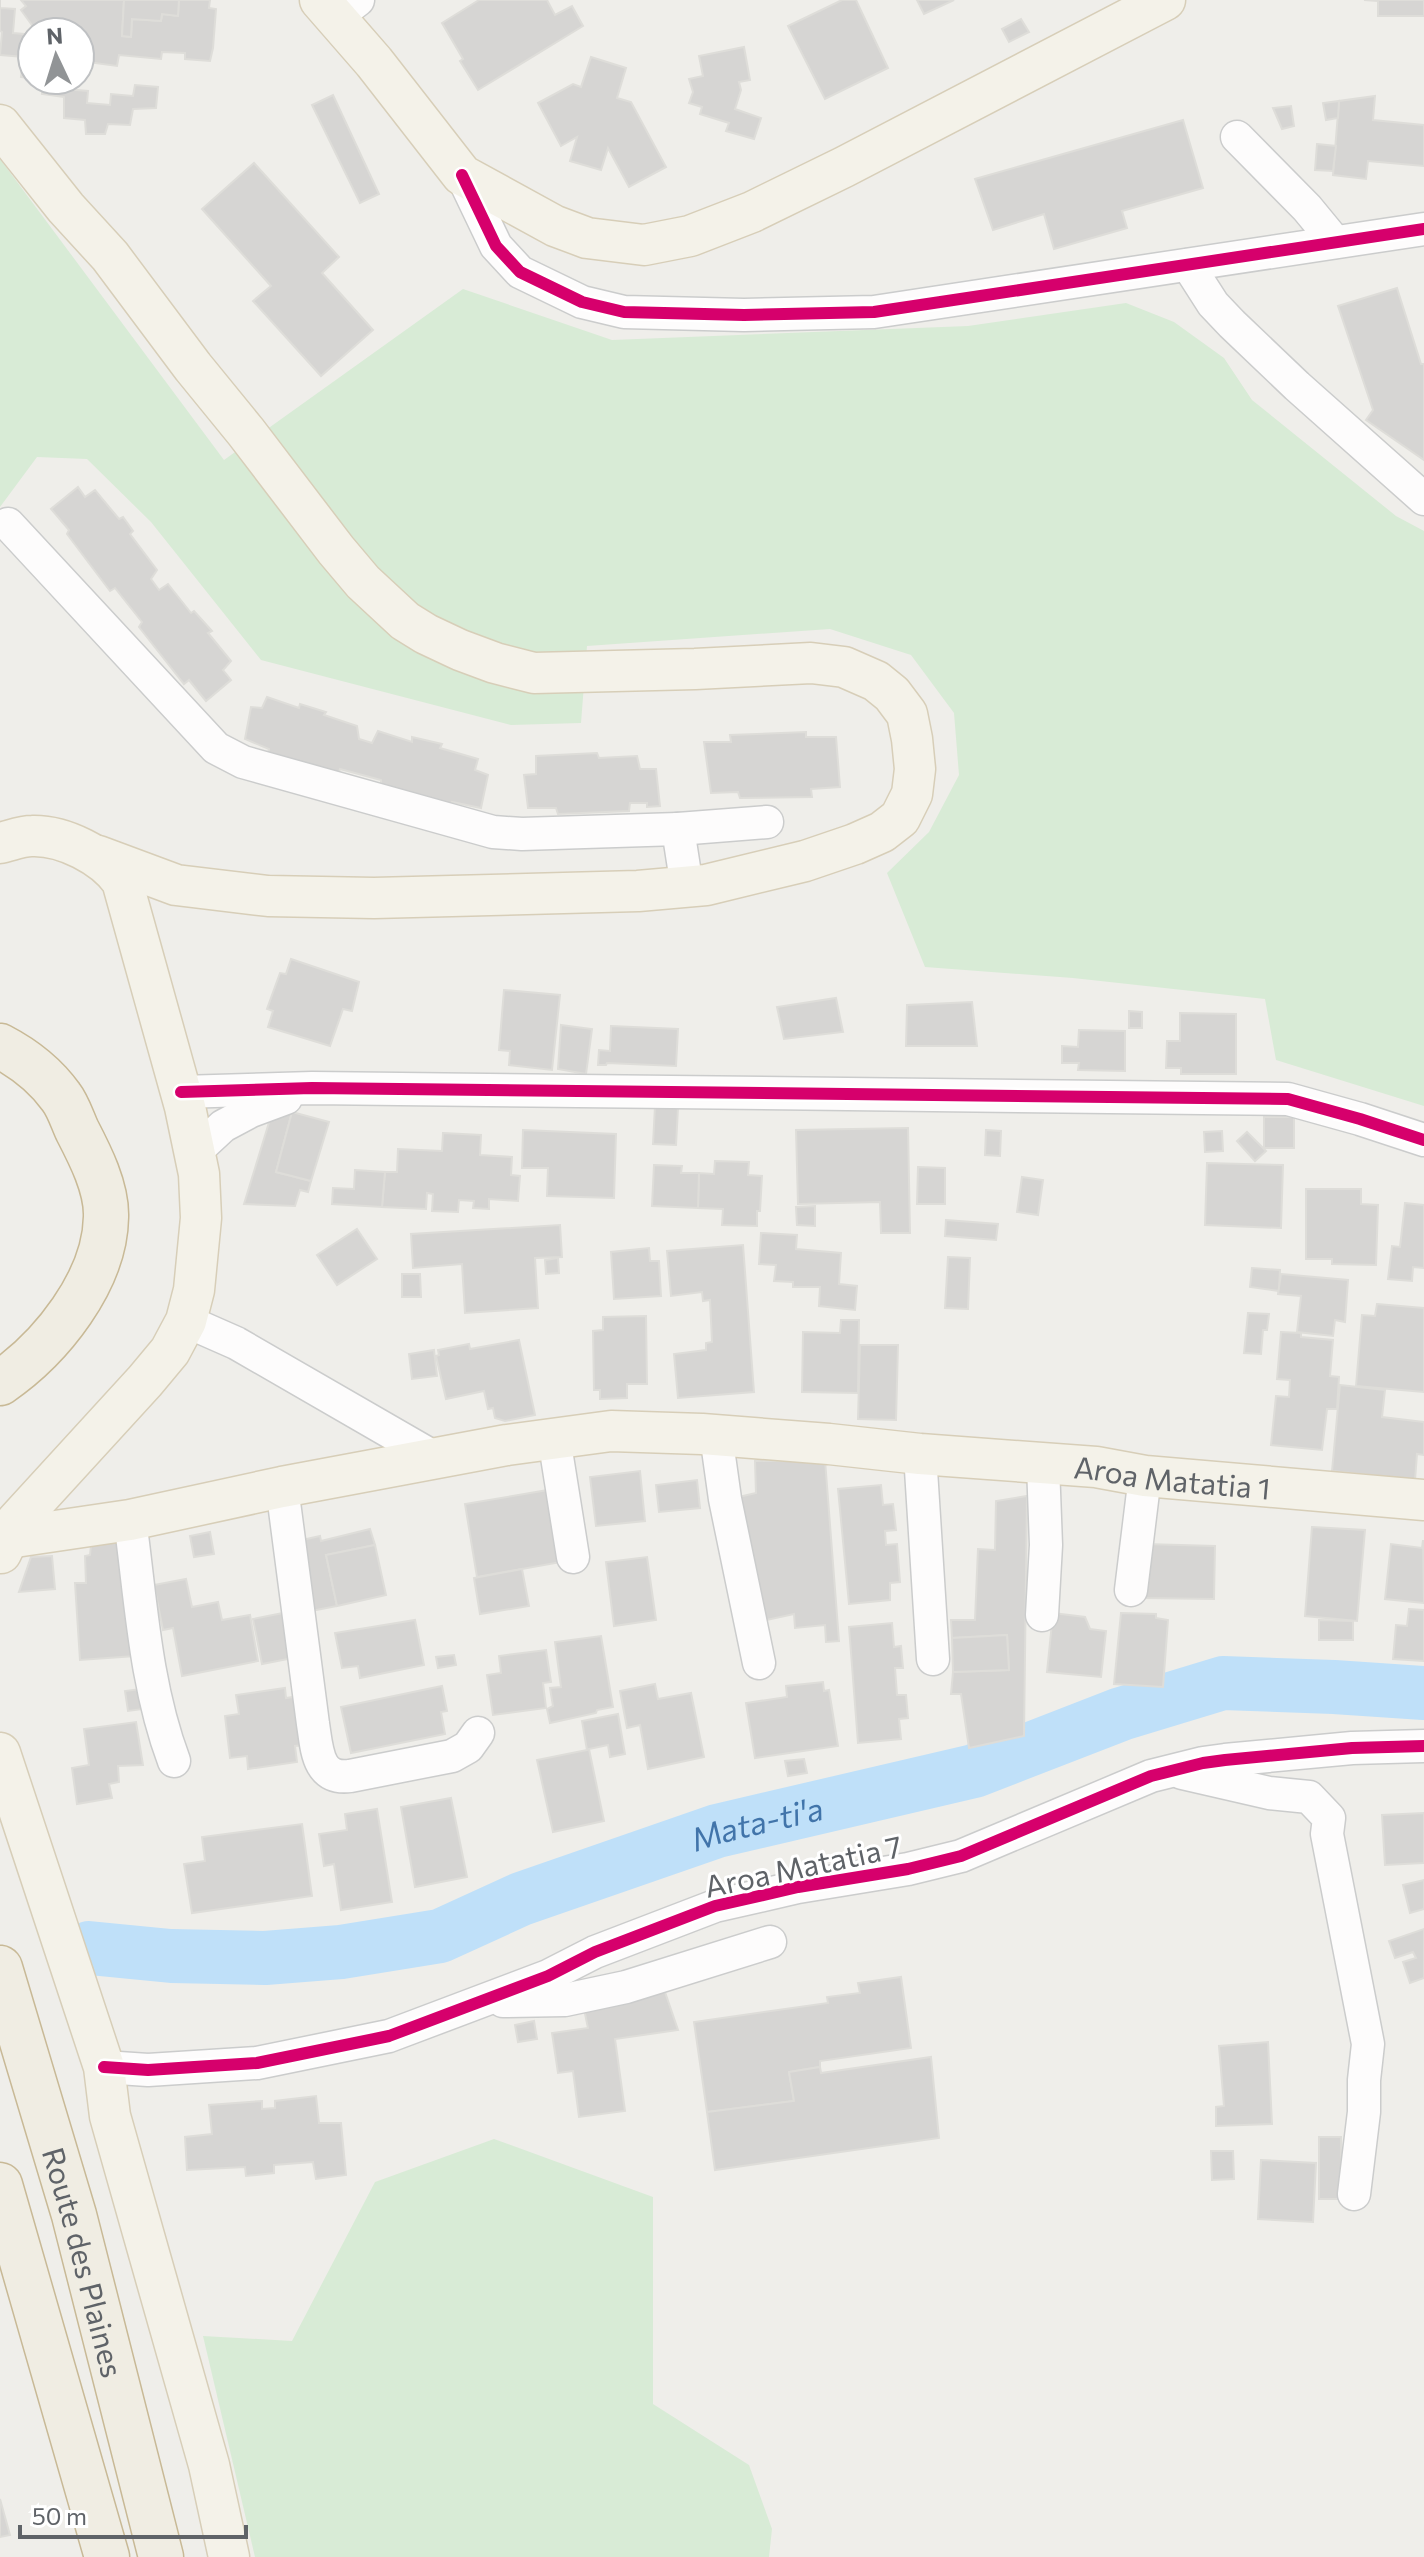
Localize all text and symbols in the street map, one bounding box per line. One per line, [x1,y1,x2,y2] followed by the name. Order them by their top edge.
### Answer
[16,16,96,96] north arrow
[45,22,64,50] text: N
[1073,1447,1272,1505] street label: Aroa Matatia 1
[685,1787,827,1859] water label: Mata-ti'a
[701,1826,905,1904] street label: Aroa Matatia 7
[36,2142,133,2381] street label: Route des Plaines
[20,2489,246,2539] scale bar
[32,2501,87,2530] text: 50 m

